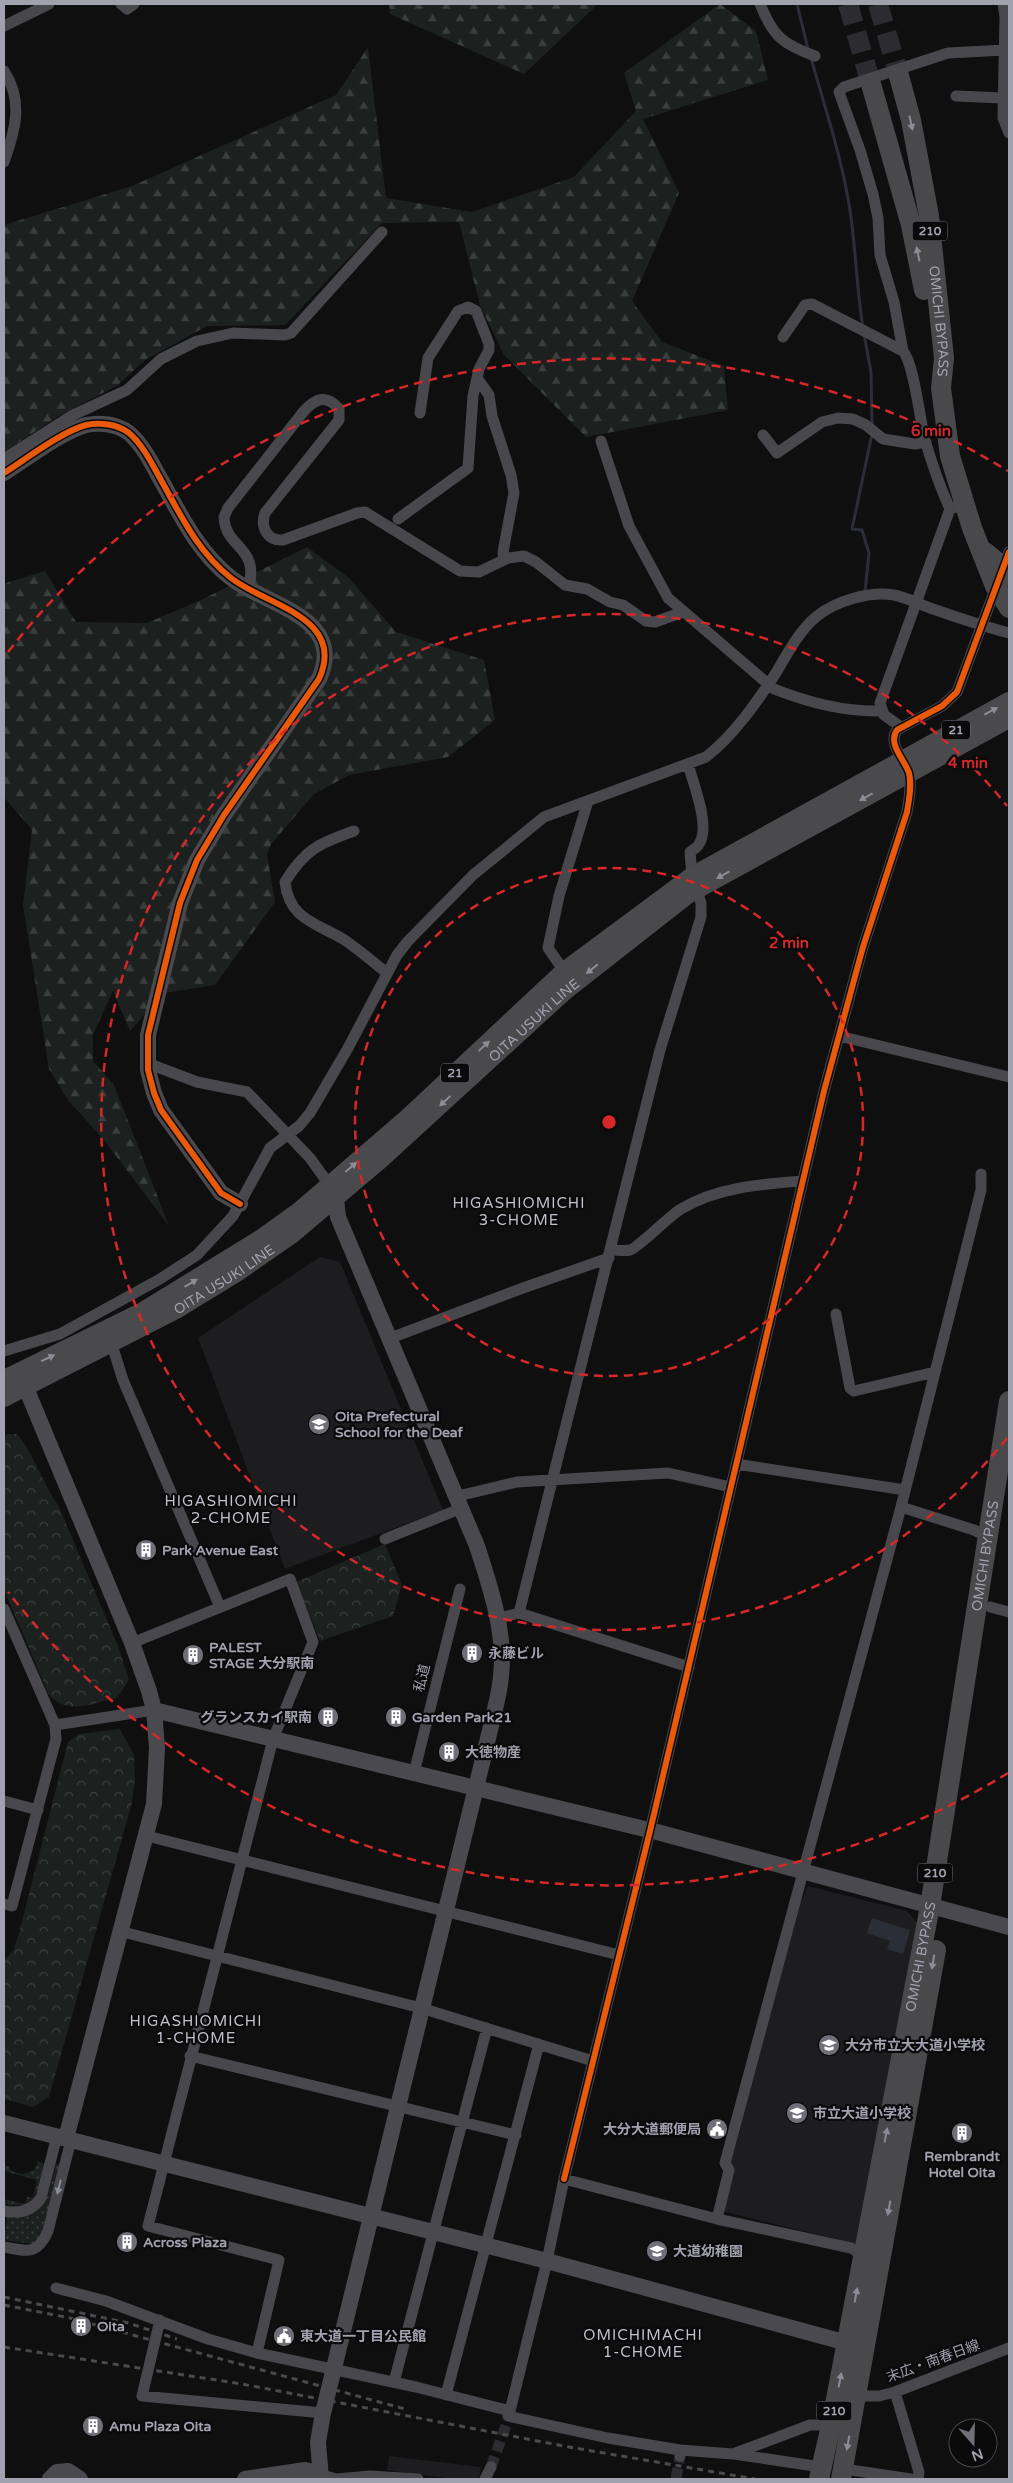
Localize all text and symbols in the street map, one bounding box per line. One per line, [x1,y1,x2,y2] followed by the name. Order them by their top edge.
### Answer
[908,116,916,132] one-way arrow
[912,222,948,240] road number: 210
[914,247,922,262] one-way arrow
[926,265,953,378] street label: OMICHI BYPASS
[911,422,951,440] text: 6 min
[984,706,997,715] one-way arrow
[942,720,970,740] road number: 21
[948,754,988,772] text: 4 min
[859,793,873,801] one-way arrow
[716,871,731,879] one-way arrow
[769,934,809,952] text: 2 min
[585,964,598,975] one-way arrow
[485,975,583,1065] street label: OITA USUKI LINE
[478,1040,490,1052] one-way arrow
[441,1064,469,1082] road number: 21
[439,1095,451,1107] one-way arrow
[600,1113,618,1131] centre of rings
[344,1161,357,1172] one-way arrow
[453,1194,585,1229] district label: HIGASHIOMICHI 3-CHOME
[170,1241,278,1318] street label: OITA USUKI LINE
[185,1278,198,1287] one-way arrow
[41,1354,55,1362] one-way arrow
[335,1408,464,1441] place label: Oita Prefectural School for the Deaf
[307,1412,331,1436] school or university icon: Oita Prefectural School for the Deaf
[165,1492,297,1527] district label: HIGASHIOMICHI 2-CHOME
[968,1499,1002,1612] street label: OMICHI BYPASS
[134,1538,158,1562] building icon: Park Avenue East
[162,1542,279,1559] place label: Park Avenue East
[209,1639,314,1672] place label: PALEST STAGE 大分駅南
[460,1641,484,1665] building icon: 永藤ビル
[181,1643,205,1667] building icon: PALEST STAGE 大分駅南
[488,1645,544,1662] place label: 永藤ビル
[410,1662,434,1694] street label: 私道
[316,1705,340,1729] building icon: グランスカイ駅南
[384,1705,408,1729] building icon: Garden Park21
[200,1709,312,1726] place label: グランスカイ駅南
[412,1709,512,1726] place label: Garden Park21
[437,1740,461,1764] building icon: 大徳物産
[465,1744,521,1761] place label: 大徳物産
[918,1864,952,1882] road number: 210
[902,1900,939,2013] street label: OMICHI BYPASS
[929,1954,937,1970] one-way arrow
[130,2012,262,2047] district label: HIGASHIOMICHI 1-CHOME
[817,2033,841,2057] school or university icon: 大分市立大大道小学校
[845,2037,985,2054] place label: 大分市立大大道小学校
[785,2101,809,2125] school or university icon: 市立大道小学校
[813,2105,911,2122] place label: 市立大道小学校
[705,2117,729,2141] public building icon: 大分大道郵便局
[603,2121,701,2138] place label: 大分大道郵便局
[950,2121,974,2145] building icon: Rembrandt Hotel Oita
[883,2127,891,2143] one-way arrow
[924,2148,1000,2181] place label: Rembrandt Hotel Oita
[55,2179,63,2194] one-way arrow
[884,2200,892,2216] one-way arrow
[115,2230,139,2254] building icon: Across Plaza
[143,2234,227,2251] place label: Across Plaza
[645,2239,669,2263] school or university icon: 大道幼稚園
[673,2243,743,2260] place label: 大道幼稚園
[852,2287,860,2302] one-way arrow
[69,2314,93,2338] building icon: Oita
[97,2318,125,2335] place label: Oita
[272,2324,296,2348] public building icon: 東大道一丁目公民館
[583,2326,703,2361] district label: OMICHIMACHI 1-CHOME
[300,2328,426,2345] place label: 東大道一丁目公民館
[884,2336,982,2386] street label: 末広・南春日線
[836,2372,844,2388] one-way arrow
[816,2402,852,2420] road number: 210
[81,2414,105,2438] building icon: Amu Plaza Oita
[109,2418,212,2435] place label: Amu Plaza Oita
[948,2418,998,2468] north arrow
[844,2435,852,2451] one-way arrow
[969,2445,985,2465] text: N

